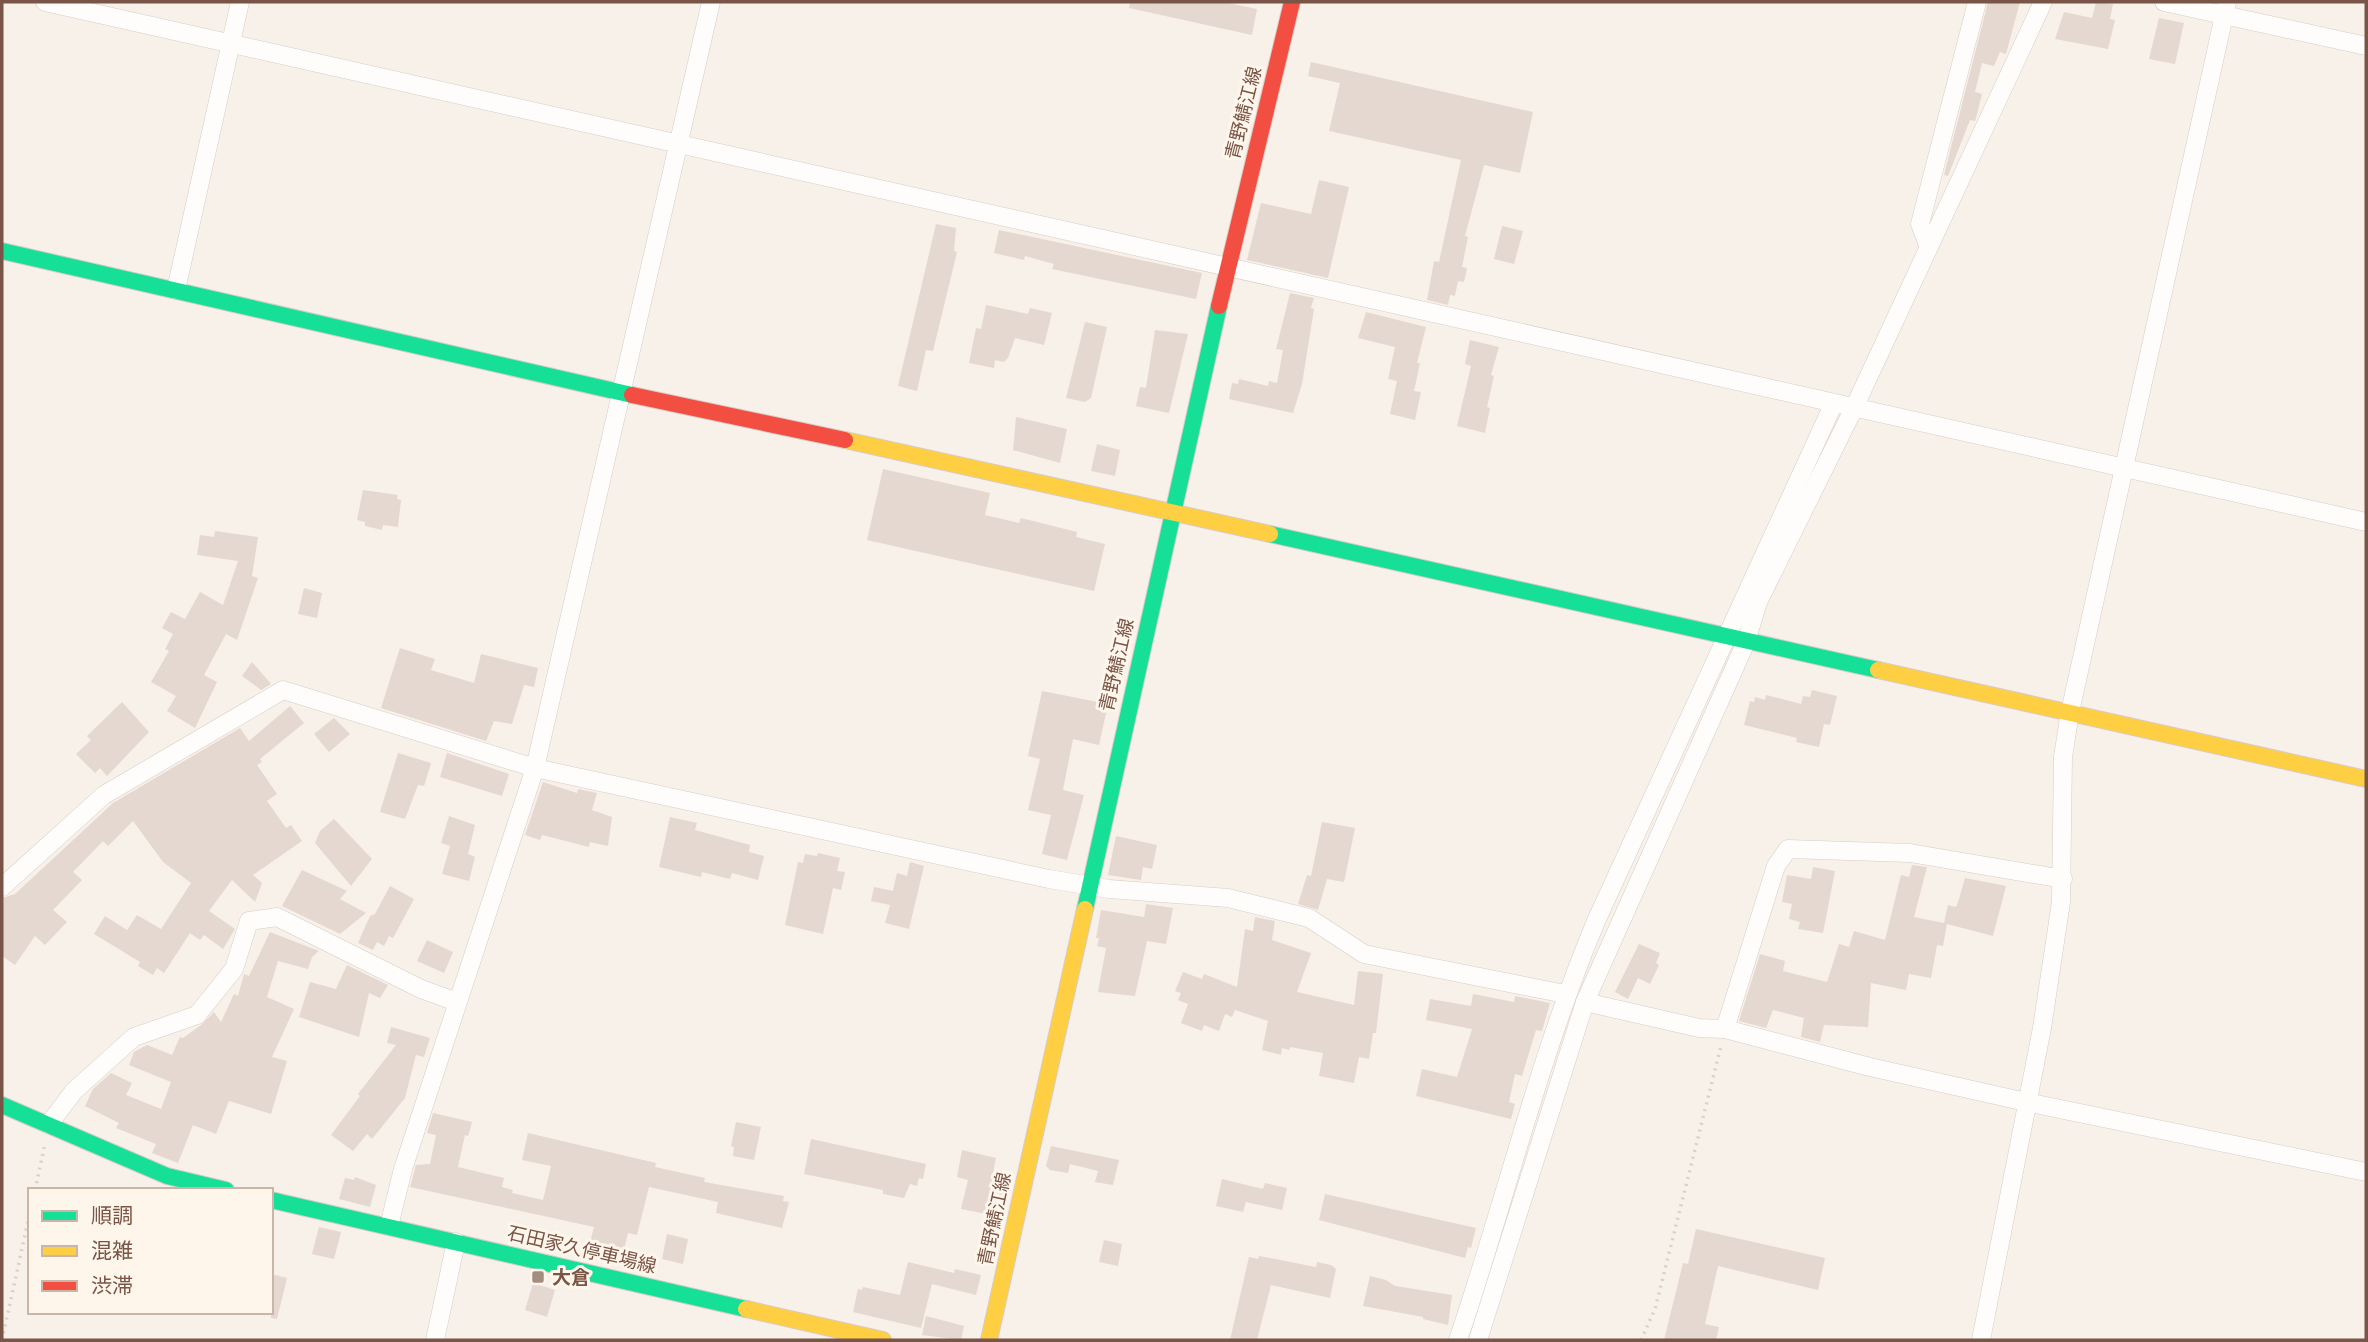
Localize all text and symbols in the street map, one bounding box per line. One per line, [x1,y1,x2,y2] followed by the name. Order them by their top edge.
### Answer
[1219,64,1267,162] street label: 青野鯖江線
[1093,616,1139,714] street label: 青野鯖江線
[971,1170,1017,1268] street label: 青野鯖江線
[28,1188,273,1314] legend
[91,1201,133,1229] text: 順調
[505,1219,659,1279] street label: 石田家久停車場線
[91,1236,133,1264] text: 混雑
[552,1264,590,1290] place label: 大倉
[530,1269,546,1285] marker: 大倉
[91,1271,133,1299] text: 渋滞

